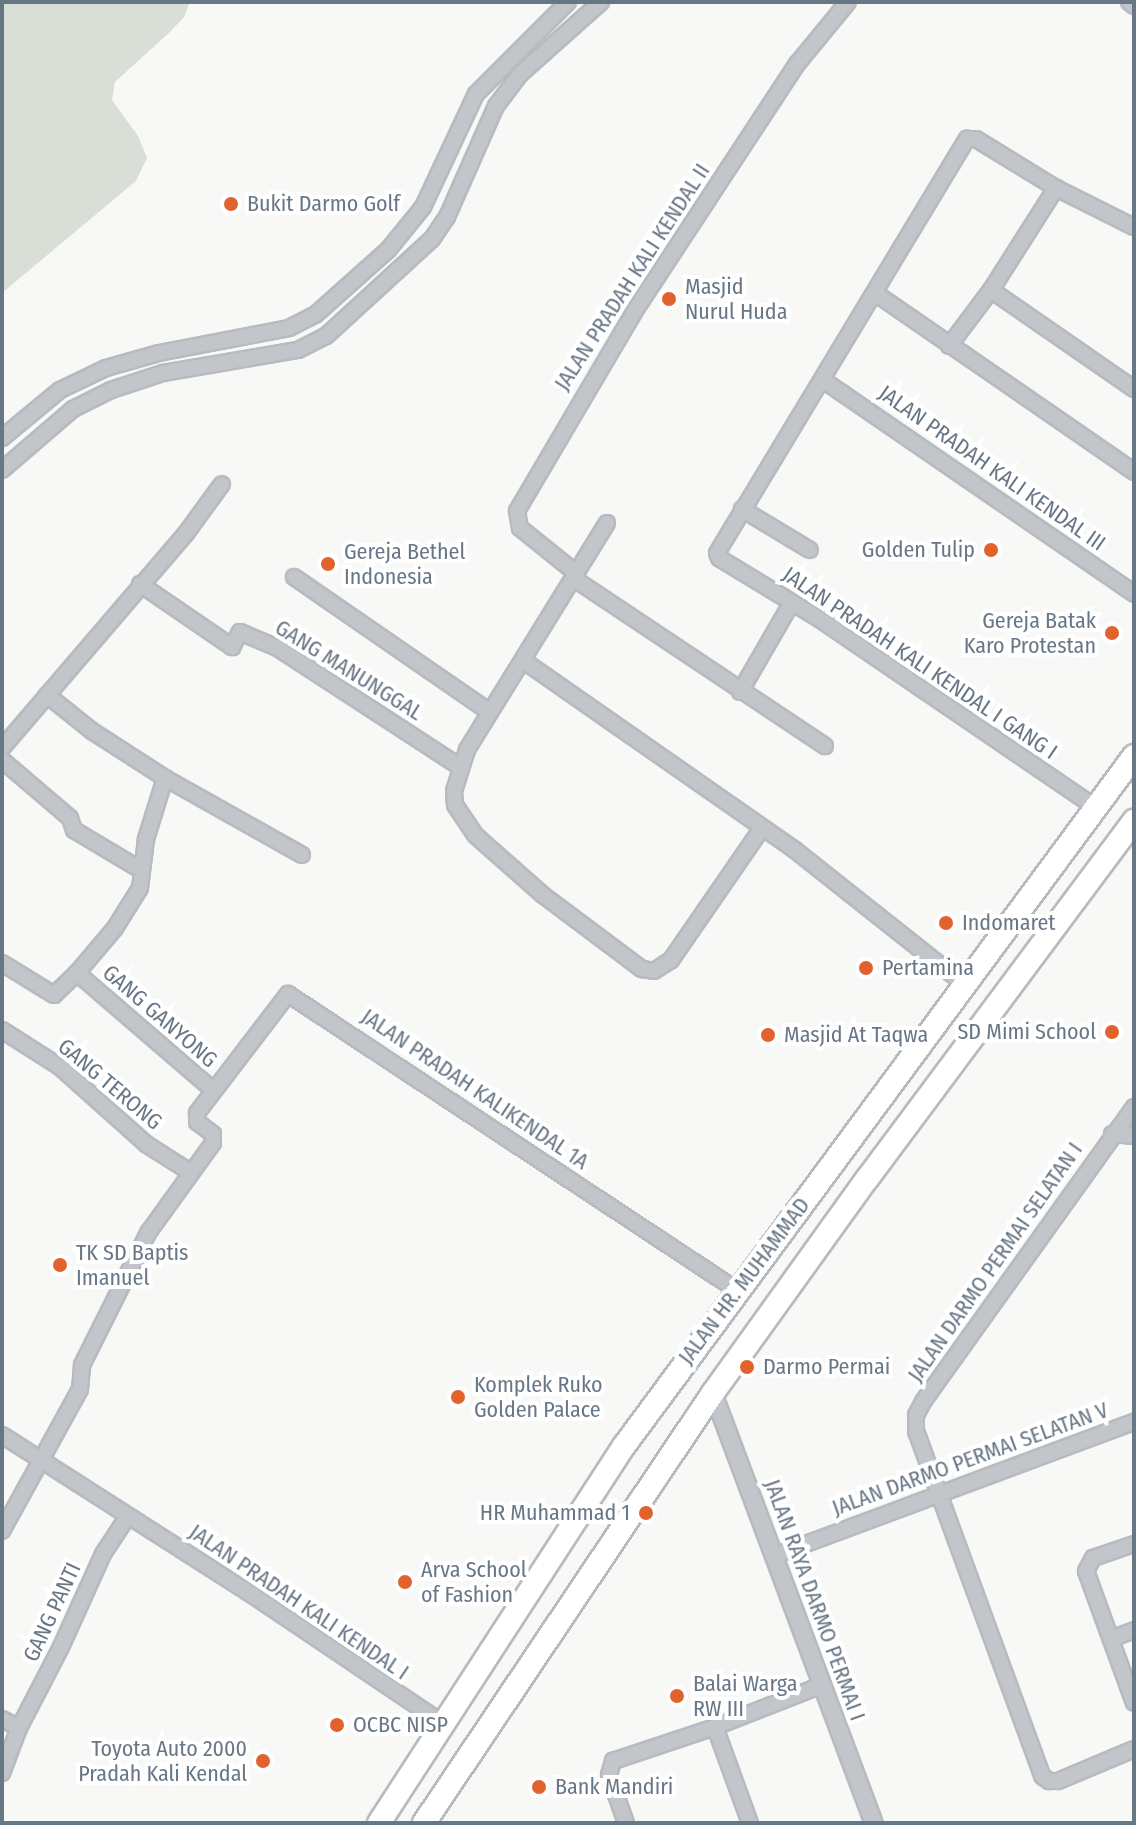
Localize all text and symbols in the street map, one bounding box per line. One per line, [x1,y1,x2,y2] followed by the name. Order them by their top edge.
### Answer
[549,159,715,395] street label: JALAN PRADAH KALI KENDAL II
[247,191,400,217] place label: Bukit Darmo Golf
[222,195,240,213] marker: Bukit Darmo Golf
[685,273,787,324] place label: Masjid Nurul Huda
[660,290,678,308] marker: Masjid Nurul Huda
[874,380,1110,556] street label: JALAN PRADAH KALI KENDAL III
[862,537,975,563] place label: Golden Tulip
[344,538,465,590] place label: Gereja Bethel Indonesia
[982,541,1000,559] marker: Golden Tulip
[319,555,337,573] marker: Gereja Bethel Indonesia
[778,561,1062,765] street label: JALAN PRADAH KALI KENDAL I GANG I
[964,607,1096,658] place label: Gereja Batak Karo Protestan
[270,614,428,726] street label: GANG MANUNGGAL
[1103,624,1121,642] marker: Gereja Batak Karo Protestan
[962,910,1056,936] place label: Indomaret
[937,914,955,932] marker: Indomaret
[882,955,974,981] place label: Pertamina
[97,959,223,1073] street label: GANG GANYONG
[857,959,875,977] marker: Pertamina
[356,1003,594,1175] street label: JALAN PRADAH KALIKENDAL 1A
[957,1019,1096,1045] place label: SD Mimi School
[784,1022,928,1048] place label: Masjid At Taqwa
[1103,1023,1121,1041] marker: SD Mimi School
[759,1026,777,1044] marker: Masjid At Taqwa
[53,1033,167,1135] street label: GANG TERONG
[902,1137,1088,1387] street label: JALAN DARMO PERMAI SELATAN I
[673,1193,815,1369] street label: JALAN HR. MUHAMMAD
[76,1239,189,1290] place label: TK SD Baptis Imanuel
[51,1256,69,1274] marker: TK SD Baptis Imanuel
[763,1354,890,1380] place label: Darmo Permai
[738,1358,756,1376] marker: Darmo Permai
[474,1371,603,1422] place label: Komplek Ruko Golden Palace
[449,1388,467,1406] marker: Komplek Ruko Golden Palace
[828,1397,1112,1521] street label: JALAN DARMO PERMAI SELATAN V
[759,1476,871,1724] street label: JALAN RAYA DARMO PERMAI I
[480,1500,630,1526] place label: HR Muhammad 1
[637,1504,655,1522] marker: HR Muhammad 1
[184,1519,414,1685] street label: JALAN PRADAH KALI KENDAL I
[421,1556,527,1608] place label: Arva School of Fashion
[18,1558,86,1666] street label: GANG PANTI
[396,1573,414,1591] marker: Arva School of Fashion
[693,1670,797,1722] place label: Balai Warga RW III
[668,1687,686,1705] marker: Balai Warga RW III
[353,1712,448,1738] place label: OCBC NISP
[328,1716,346,1734] marker: OCBC NISP
[78,1735,247,1786] place label: Toyota Auto 2000 Pradah Kali Kendal
[254,1752,272,1770] marker: Toyota Auto 2000 Pradah Kali Kendal
[555,1774,673,1800] place label: Bank Mandiri
[530,1778,548,1796] marker: Bank Mandiri

